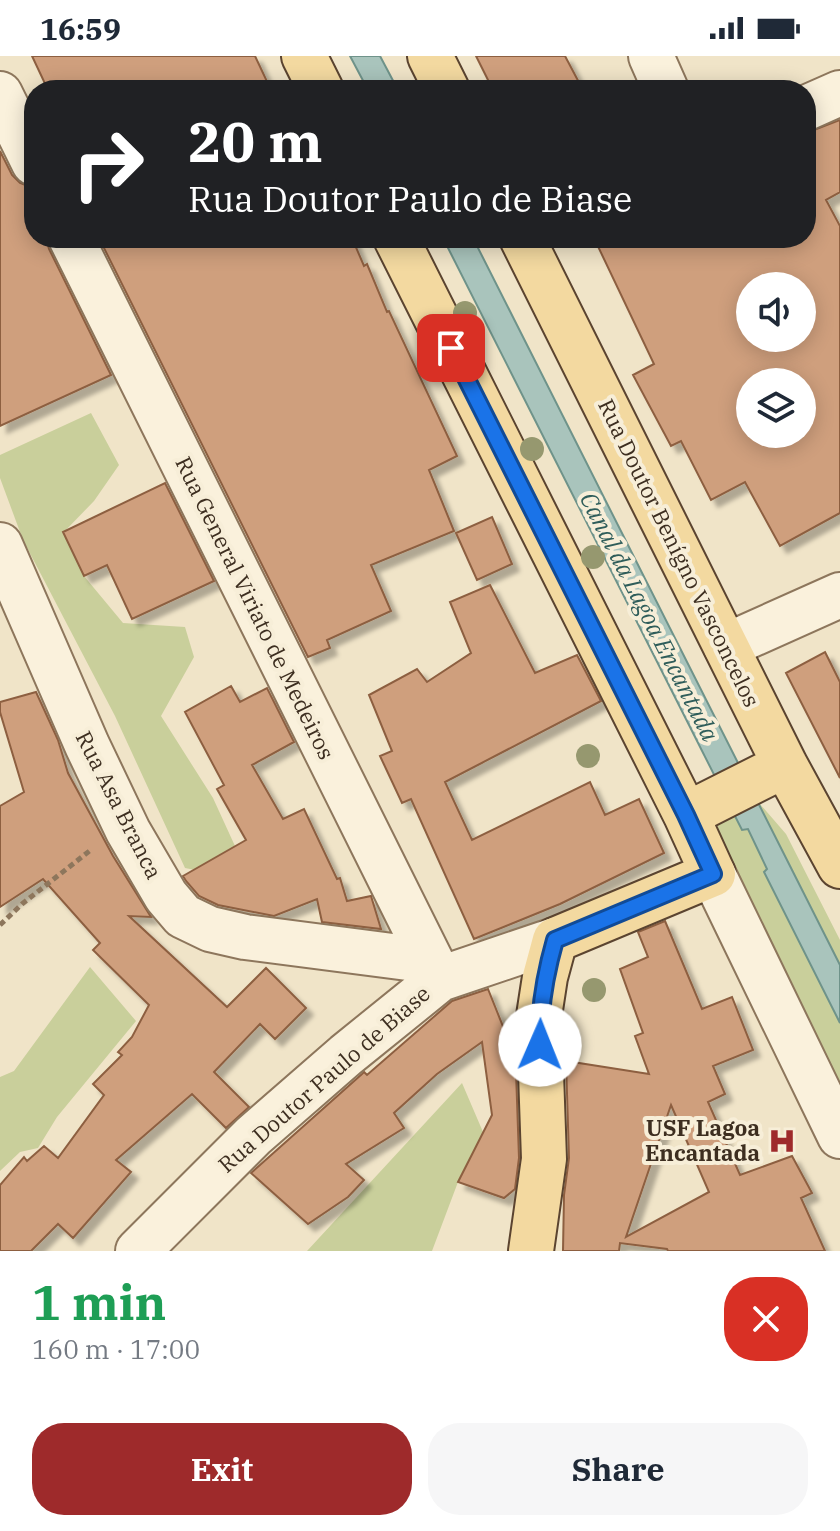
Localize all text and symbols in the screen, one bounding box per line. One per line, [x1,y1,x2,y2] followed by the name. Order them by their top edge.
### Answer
[40,9,121,48] text: 16:59
[188,105,323,177] text: 20 m
[56,112,160,216] icon: right
[188,175,632,222] text: Rua Doutor Paulo de Biase
[736,272,816,448] map controls
[736,272,816,352] button: sound
[417,314,485,382] pin
[429,326,473,370] icon: arrive
[736,368,816,448] button: layers
[592,394,767,712] street label: Rua Doutor Benígno Vasconcelos
[169,451,342,764] street label: Rua General Viriato de Medeiros
[573,486,727,747] water label: Canal da Lagoa Encantada
[70,726,169,884] street label: Rua Asa Branca
[212,979,436,1179] street label: Rua Doutor Paulo de Biase
[498,1003,582,1087] position arrow
[645,1113,760,1167] place label: USF Lagoa Encantada
[767,1126,797,1156] hospital icon: USF Lagoa Encantada
[32,1271,166,1333] text: 1 min
[724,1277,808,1361] button: close
[32,1332,200,1366] text: 160 m · 17:00
[32,1423,412,1515] button: Exit
[428,1423,808,1515] button: Share

